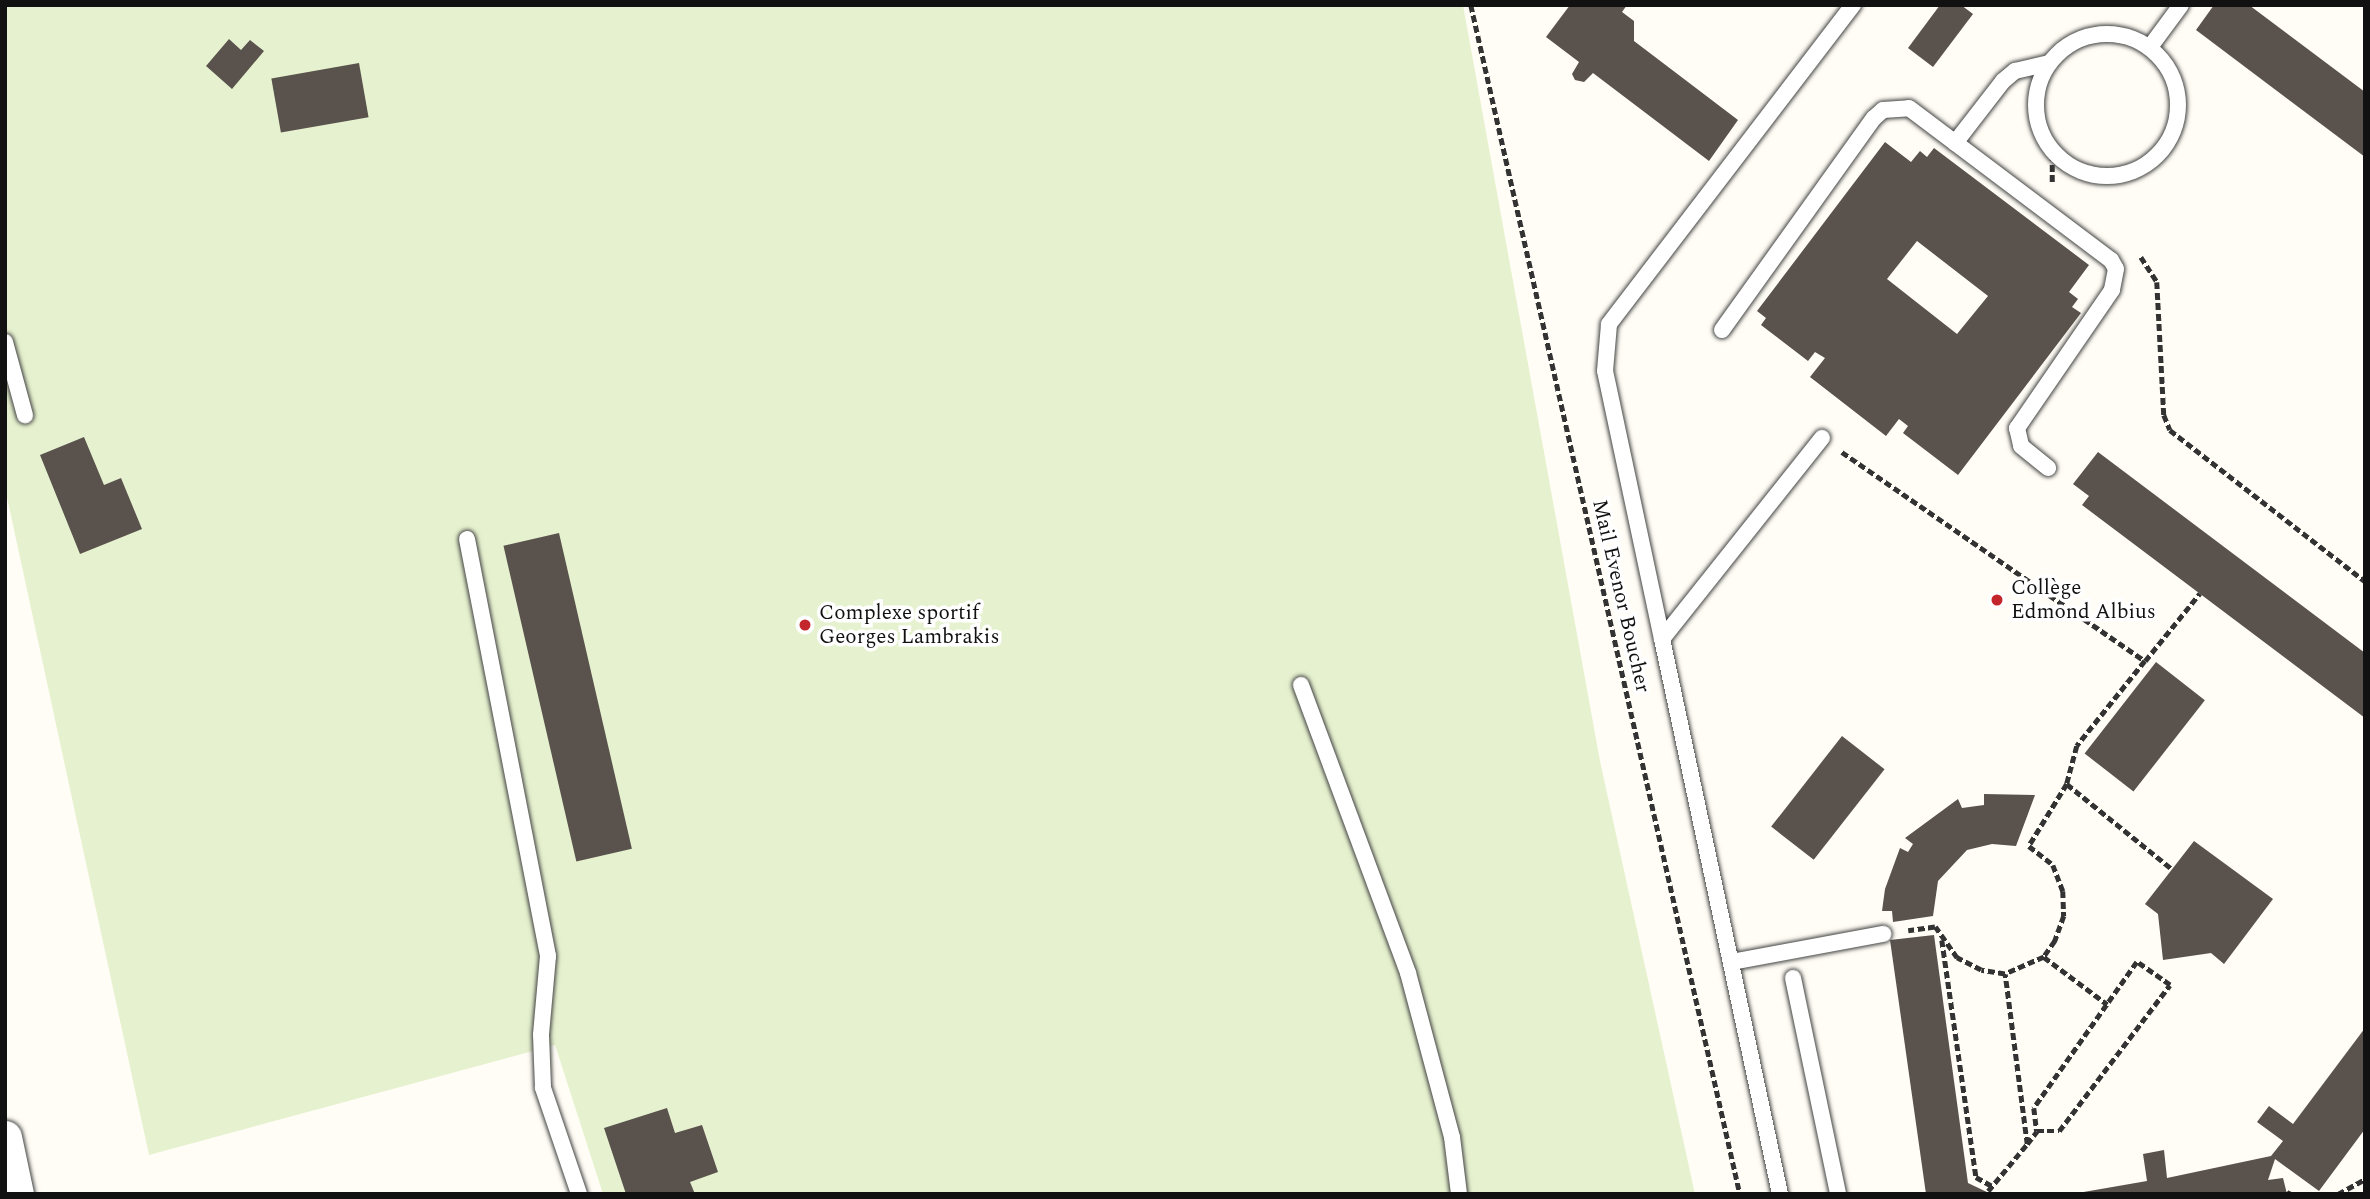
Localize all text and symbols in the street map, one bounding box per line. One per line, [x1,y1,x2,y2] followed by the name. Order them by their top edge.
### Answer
[1587,497,1655,695] street label: Mail Evenor Boucher
[2011,575,2156,625] place label: Collège Edmond Albius
[1989,592,2005,608] marker: Collège Edmond Albius
[819,600,1000,650] place label: Complexe sportif Georges Lambrakis
[797,617,813,633] marker: Complexe sportif Georges Lambrakis

